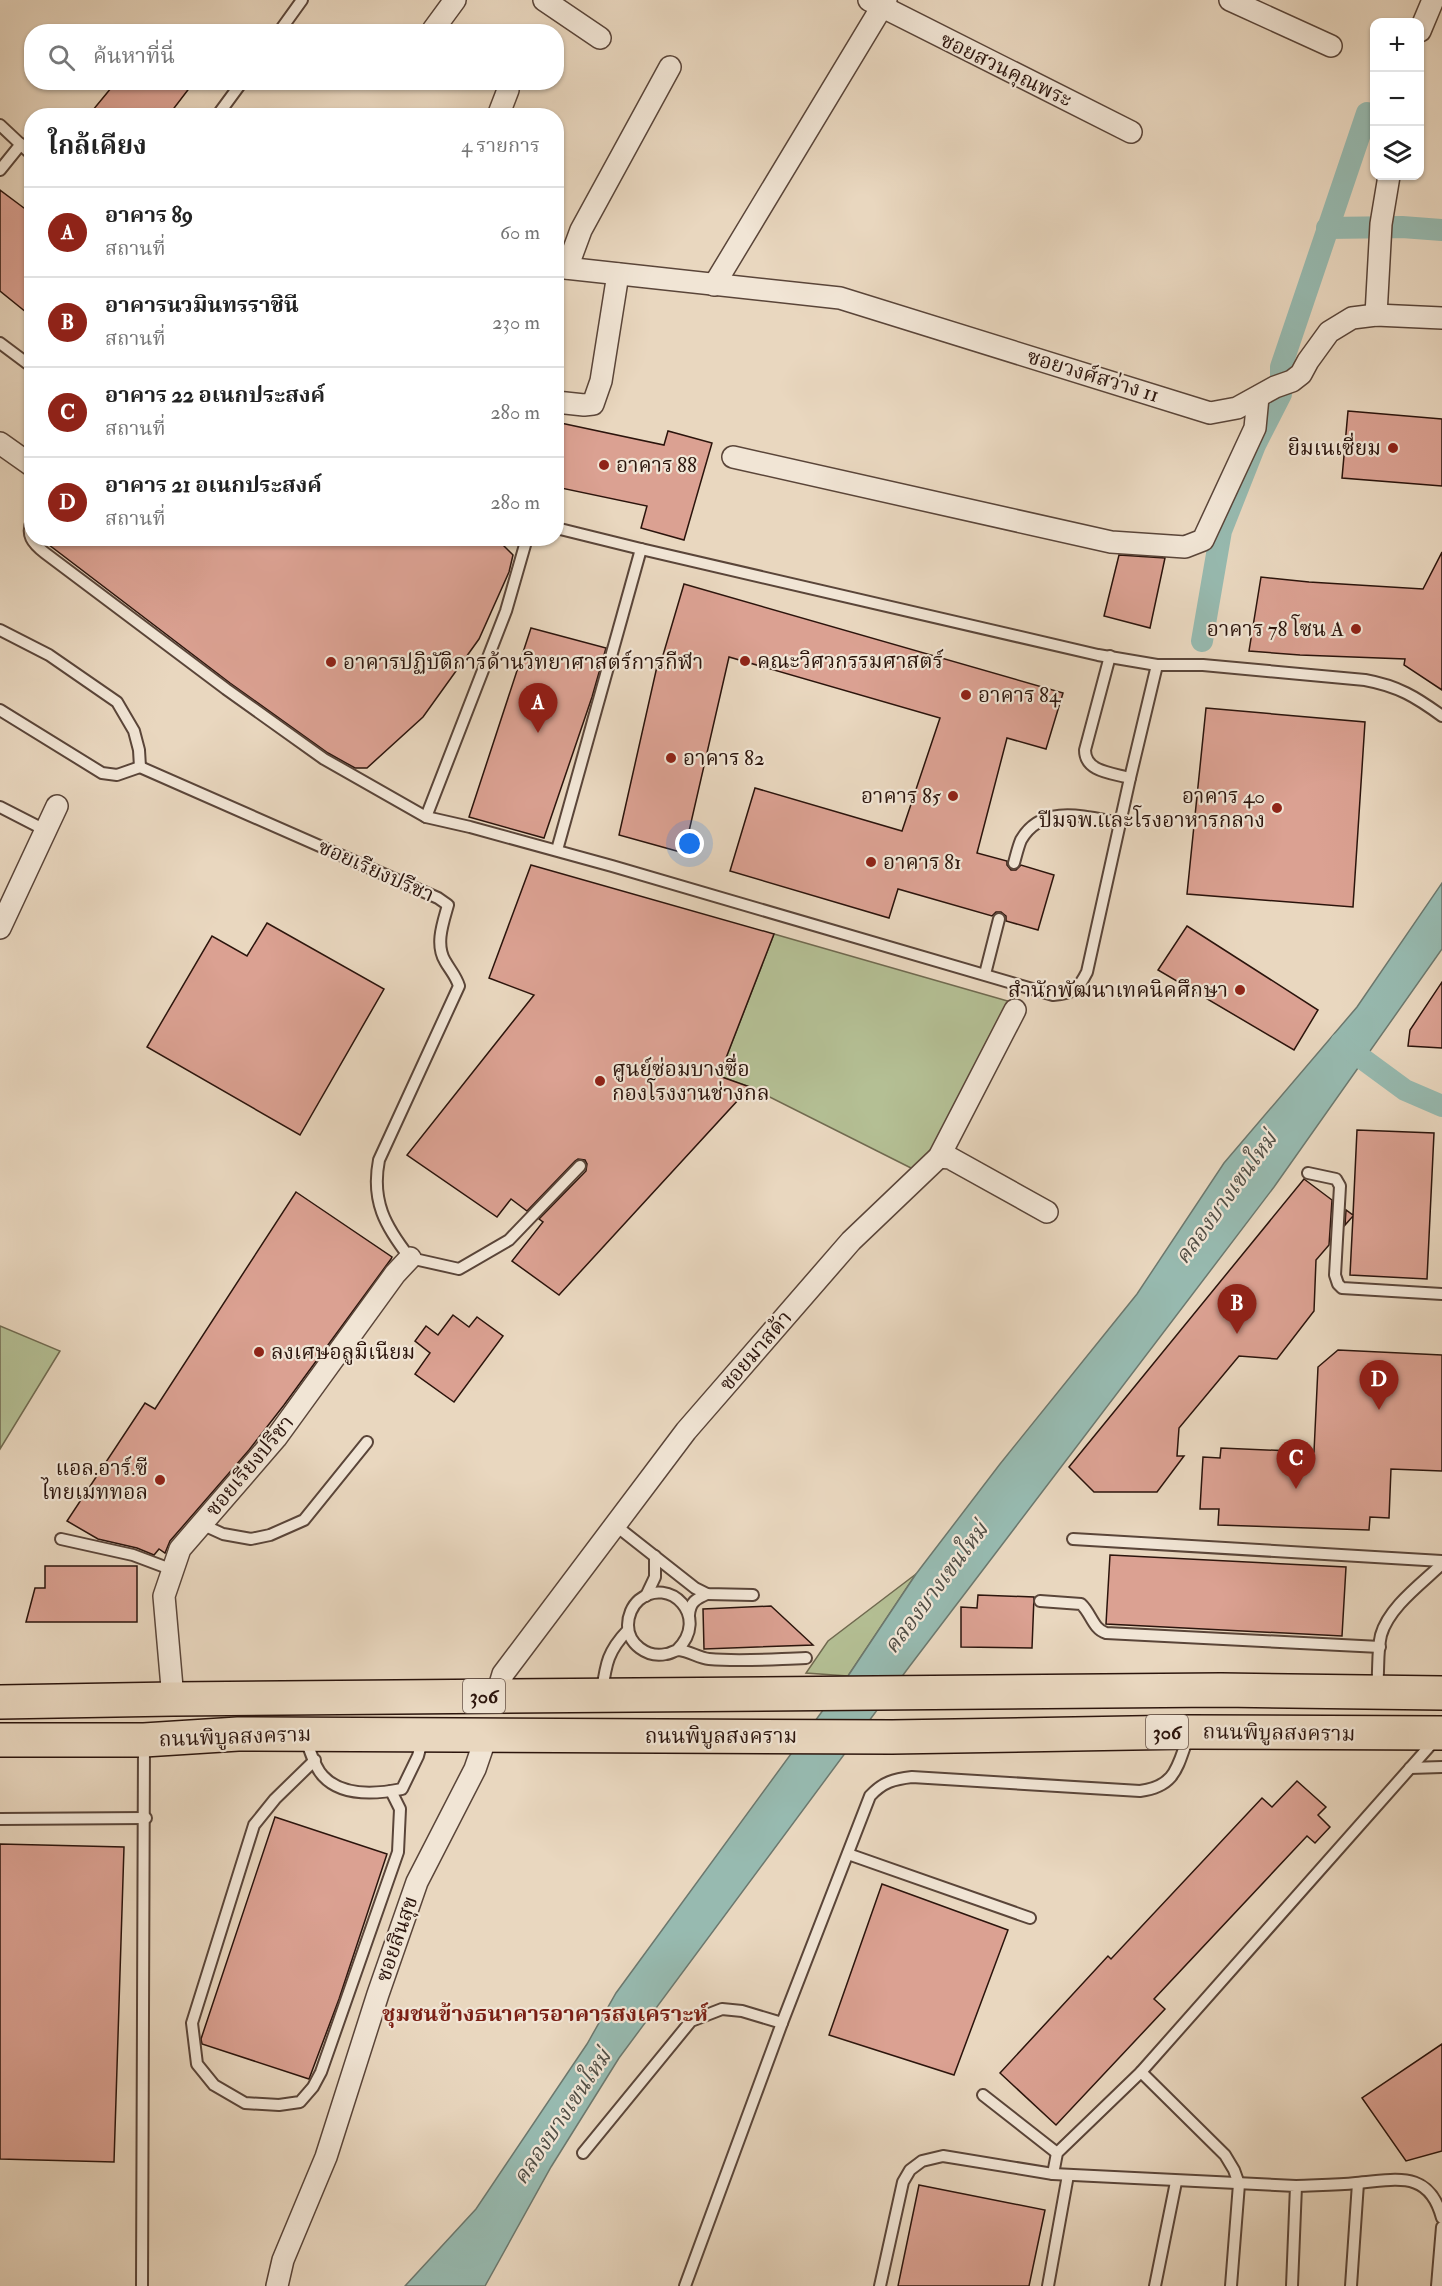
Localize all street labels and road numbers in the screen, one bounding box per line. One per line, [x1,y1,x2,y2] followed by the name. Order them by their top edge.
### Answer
[936,26,1076,114] street label: ซอยสวนคุณพระ
[1024,343,1162,409] street label: ซอยวงศ์สว่าง 11
[314,833,438,909] street label: ซอยเรียงปรีชา
[714,1305,798,1397] street label: ซอยมาสด้า
[200,1410,300,1522] street label: ซอยเรียงปรีชา
[463,1679,505,1713] road number: 306
[1146,1715,1188,1749] road number: 306
[1202,1718,1356,1748] street label: ถนนพิบูลสงคราม
[158,1721,312,1753] street label: ถนนพิบูลสงคราม
[645,1723,797,1750] street label: ถนนพิบูลสงคราม
[370,1893,424,1985] street label: ซอยสินสุข

